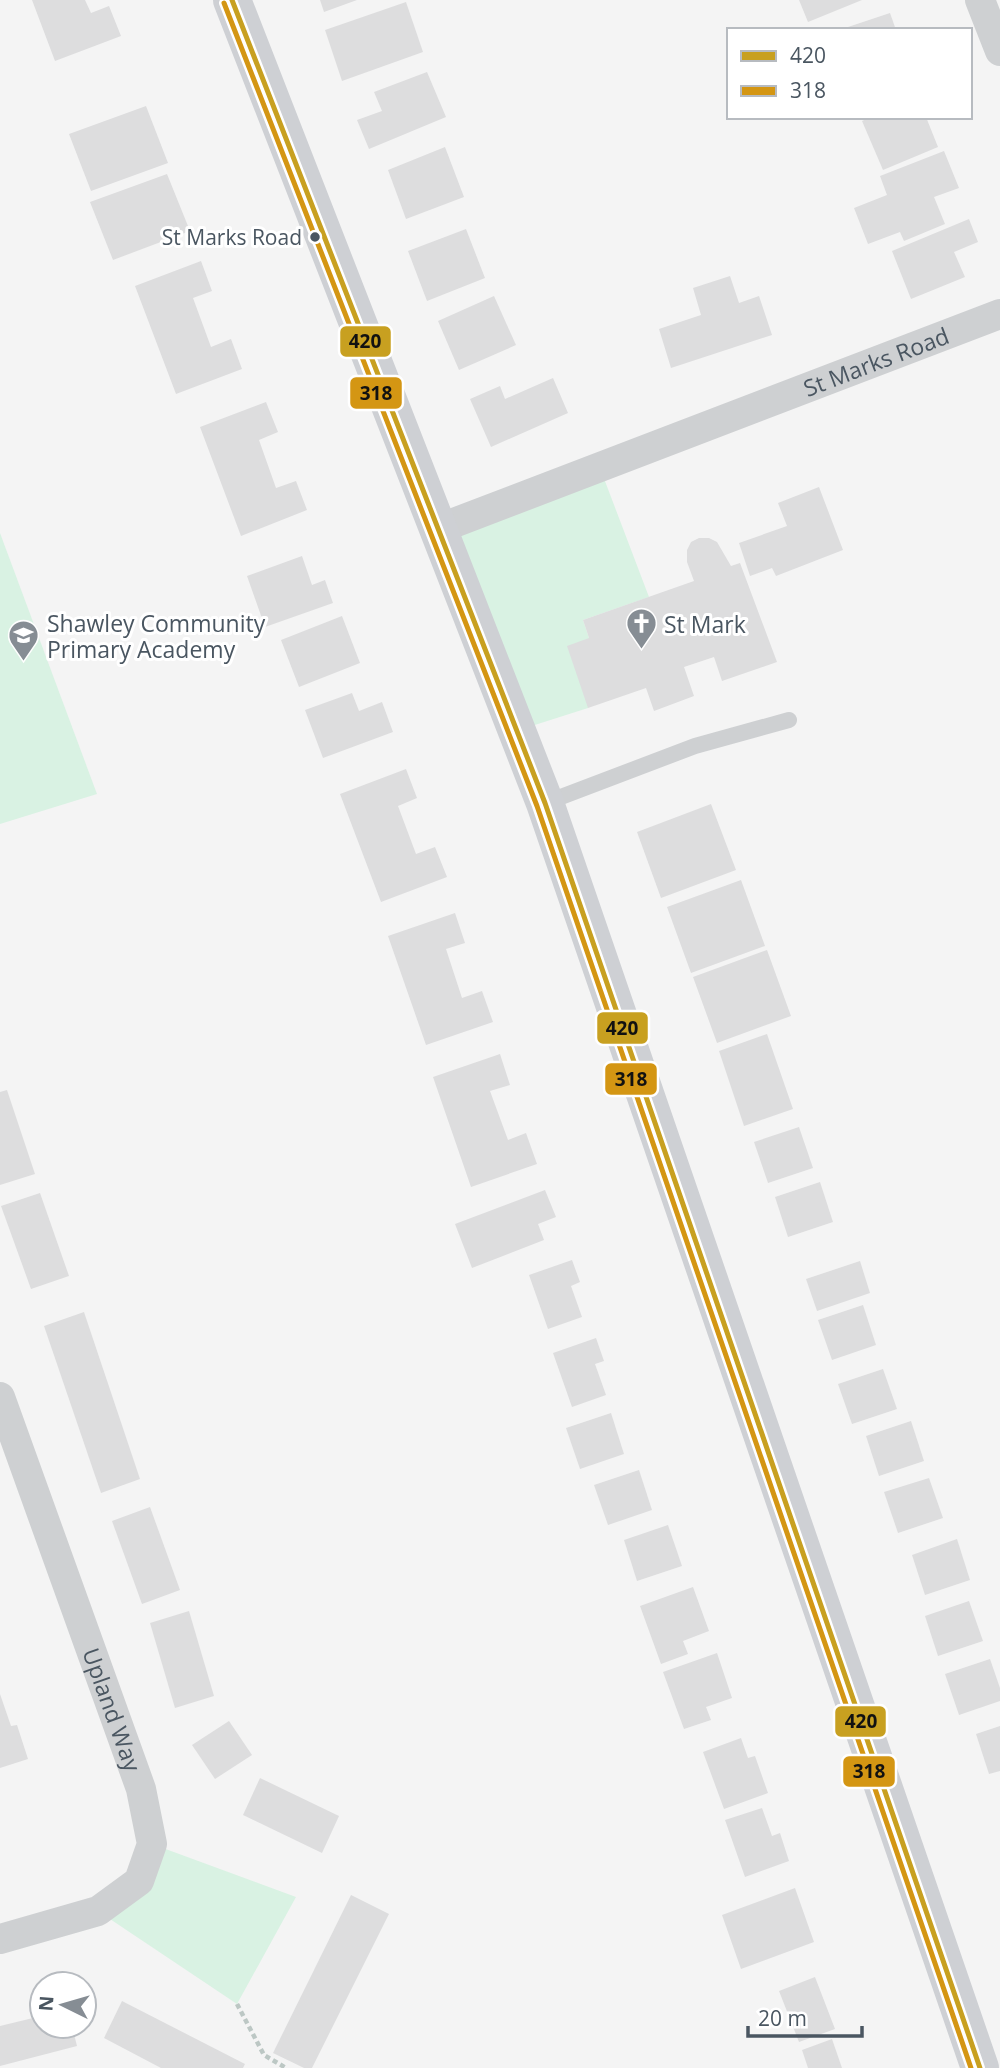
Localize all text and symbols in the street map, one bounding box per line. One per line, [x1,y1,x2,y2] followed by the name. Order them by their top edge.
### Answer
[727,28,972,119] legend
[790,41,826,69] text: 420
[790,76,826,104] text: 318
[162,223,302,251] place label: St Marks Road
[308,230,322,244] marker: St Marks Road
[799,319,954,404] street label: St Marks Road
[339,325,392,358] line badge: 420
[349,328,381,354] text: 420
[349,376,403,410] line badge: 318
[360,380,392,406] text: 318
[47,607,266,665] place label: Shawley Community Primary Academy
[624,607,658,651] church icon: St Mark
[664,608,746,640] place label: St Mark
[7,619,41,663] school or university icon: Shawley Community Primary Academy
[596,1011,649,1045] line badge: 420
[606,1015,638,1041] text: 420
[604,1062,658,1096] line badge: 318
[615,1066,647,1092] text: 318
[75,1643,149,1776] street label: Upland Way
[834,1705,887,1738] line badge: 420
[845,1708,877,1734] text: 420
[842,1755,896,1788] line badge: 318
[853,1758,885,1784] text: 318
[28,1970,98,2040] north arrow
[748,1994,862,2038] scale bar
[32,1995,60,2012] text: N
[758,2004,807,2032] text: 20 m

